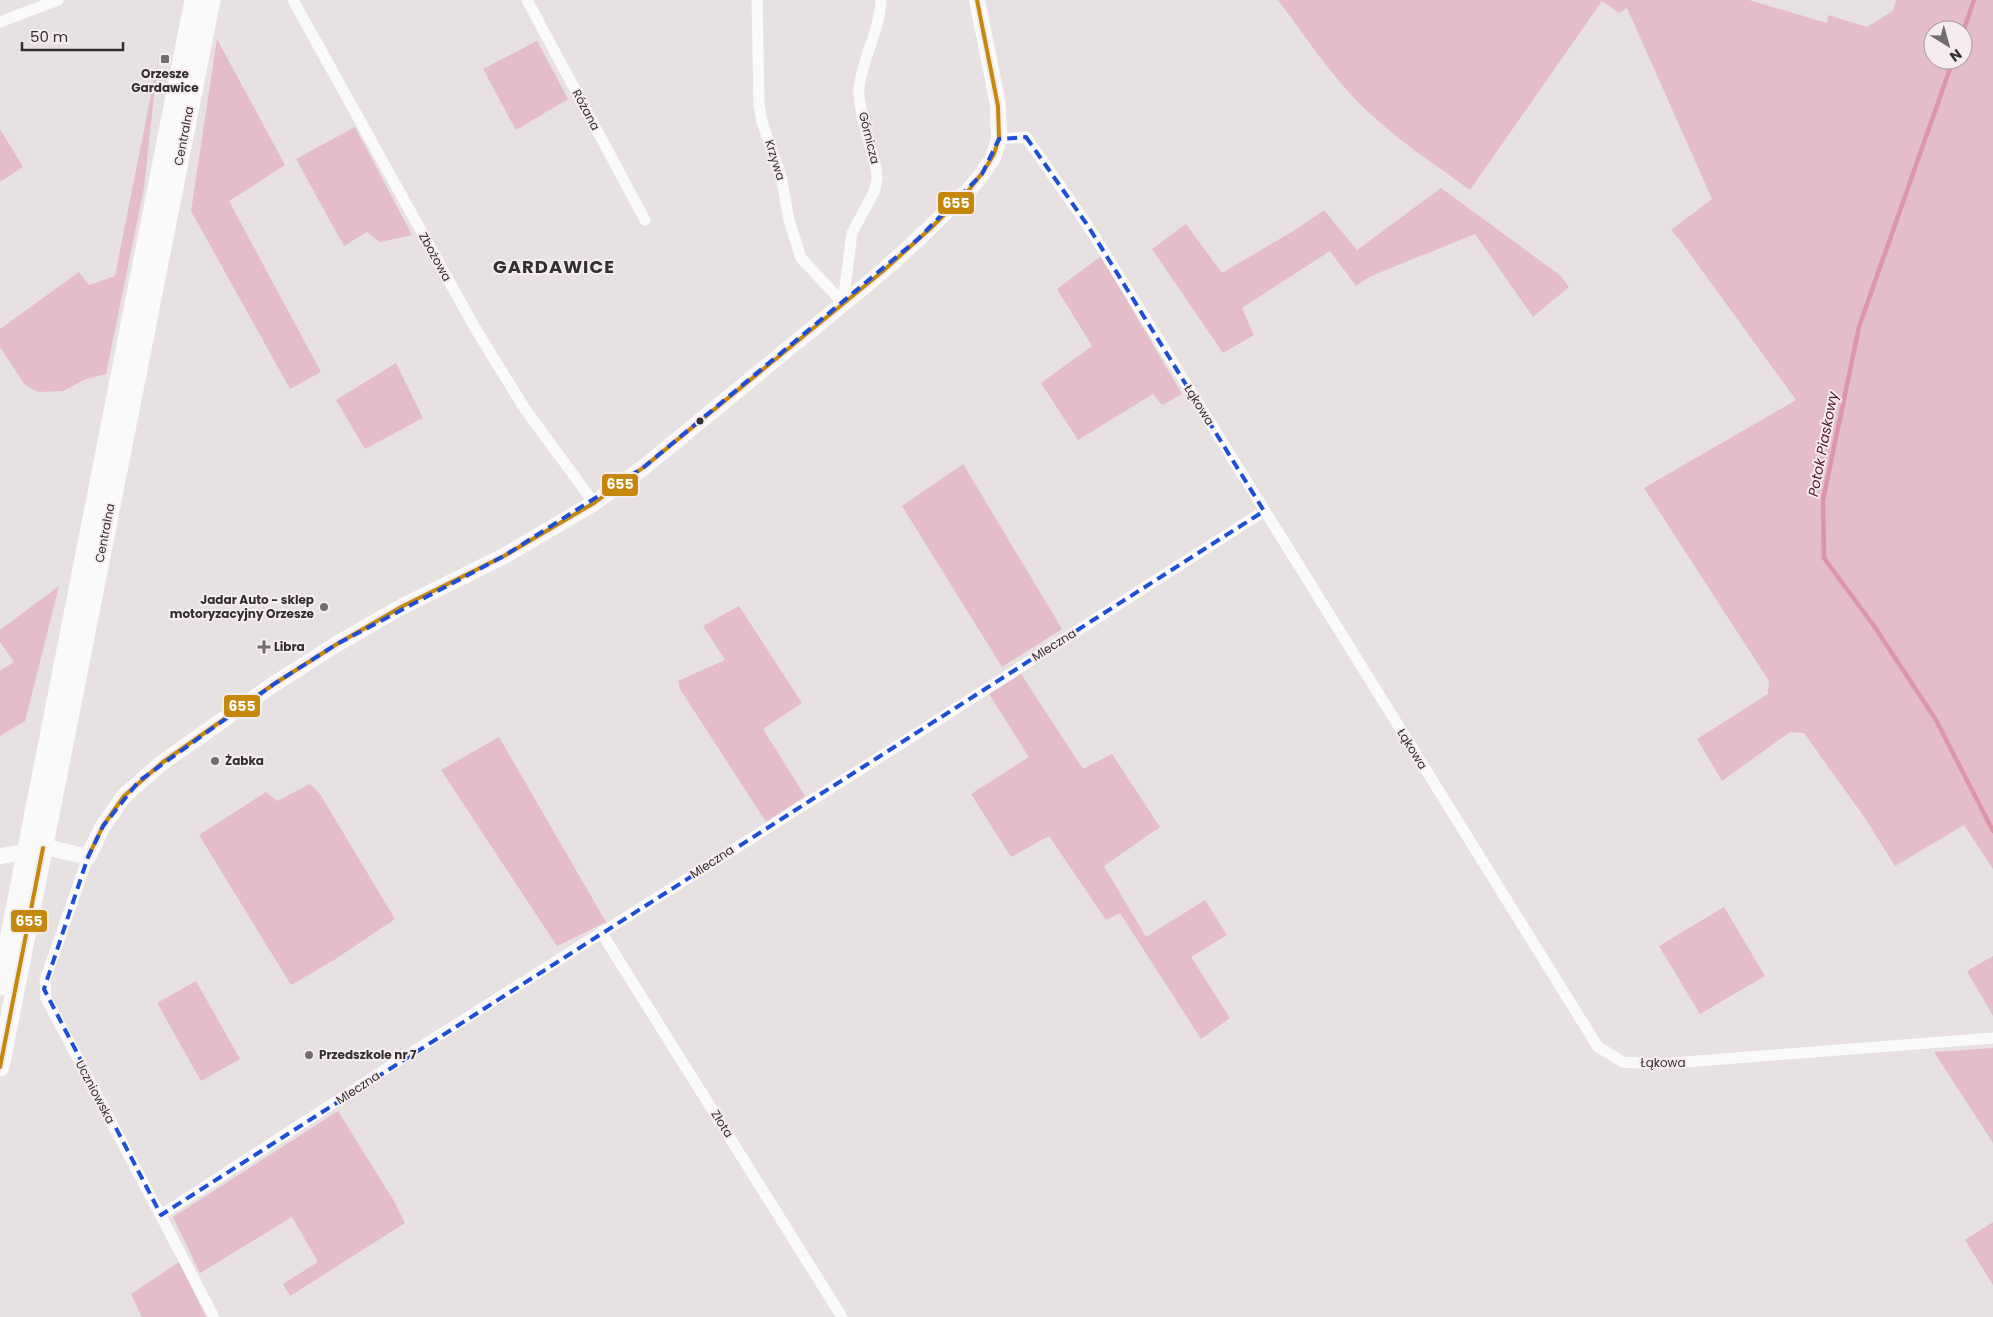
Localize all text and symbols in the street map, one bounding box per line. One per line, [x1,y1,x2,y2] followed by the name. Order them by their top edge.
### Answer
[22,20,124,52] scale bar
[1923,20,1973,70] north arrow
[30,26,68,47] text: 50 m
[1946,44,1966,67] text: N
[159,53,171,65] marker: Orzesze Gardawice
[131,65,199,96] place label: Orzesze Gardawice
[569,86,604,133] street label: Różana
[169,105,198,167] street label: Centralna
[855,110,884,166] street label: Górnicza
[761,137,790,182] street label: Krzywa
[937,191,975,215] line badge: 655
[942,193,970,213] text: 655
[415,229,456,284] street label: Zbożowa
[493,254,615,279] district label: GARDAWICE
[1180,381,1219,428] street label: Łąkowa
[1803,389,1843,498] water label: Potok Piaskowy
[695,416,705,426] unlabelled marker
[601,473,639,497] line badge: 655
[606,474,634,494] text: 655
[90,502,119,564] street label: Centralna
[170,591,315,622] place label: Jadar Auto - sklep motoryzacyjny Orzesze
[318,601,330,613] marker: Jadar Auto - sklep motoryzacyjny Orzesze
[1028,624,1079,665] street label: Mleczna
[274,638,305,655] place label: Libra
[258,641,270,653] marker: Libra
[223,694,261,718] line badge: 655
[228,696,256,716] text: 655
[1393,725,1432,772] street label: Łąkowa
[225,752,264,769] place label: Żabka
[209,755,221,767] marker: Żabka
[686,841,737,882] street label: Mleczna
[10,909,48,933] line badge: 655
[15,911,43,931] text: 655
[319,1046,417,1063] place label: Przedszkole nr 7
[303,1049,315,1061] marker: Przedszkole nr 7
[1640,1054,1686,1071] street label: Łąkowa
[72,1057,119,1126] street label: Uczniowska
[332,1067,383,1108] street label: Mleczna
[707,1107,737,1141] street label: Złota

